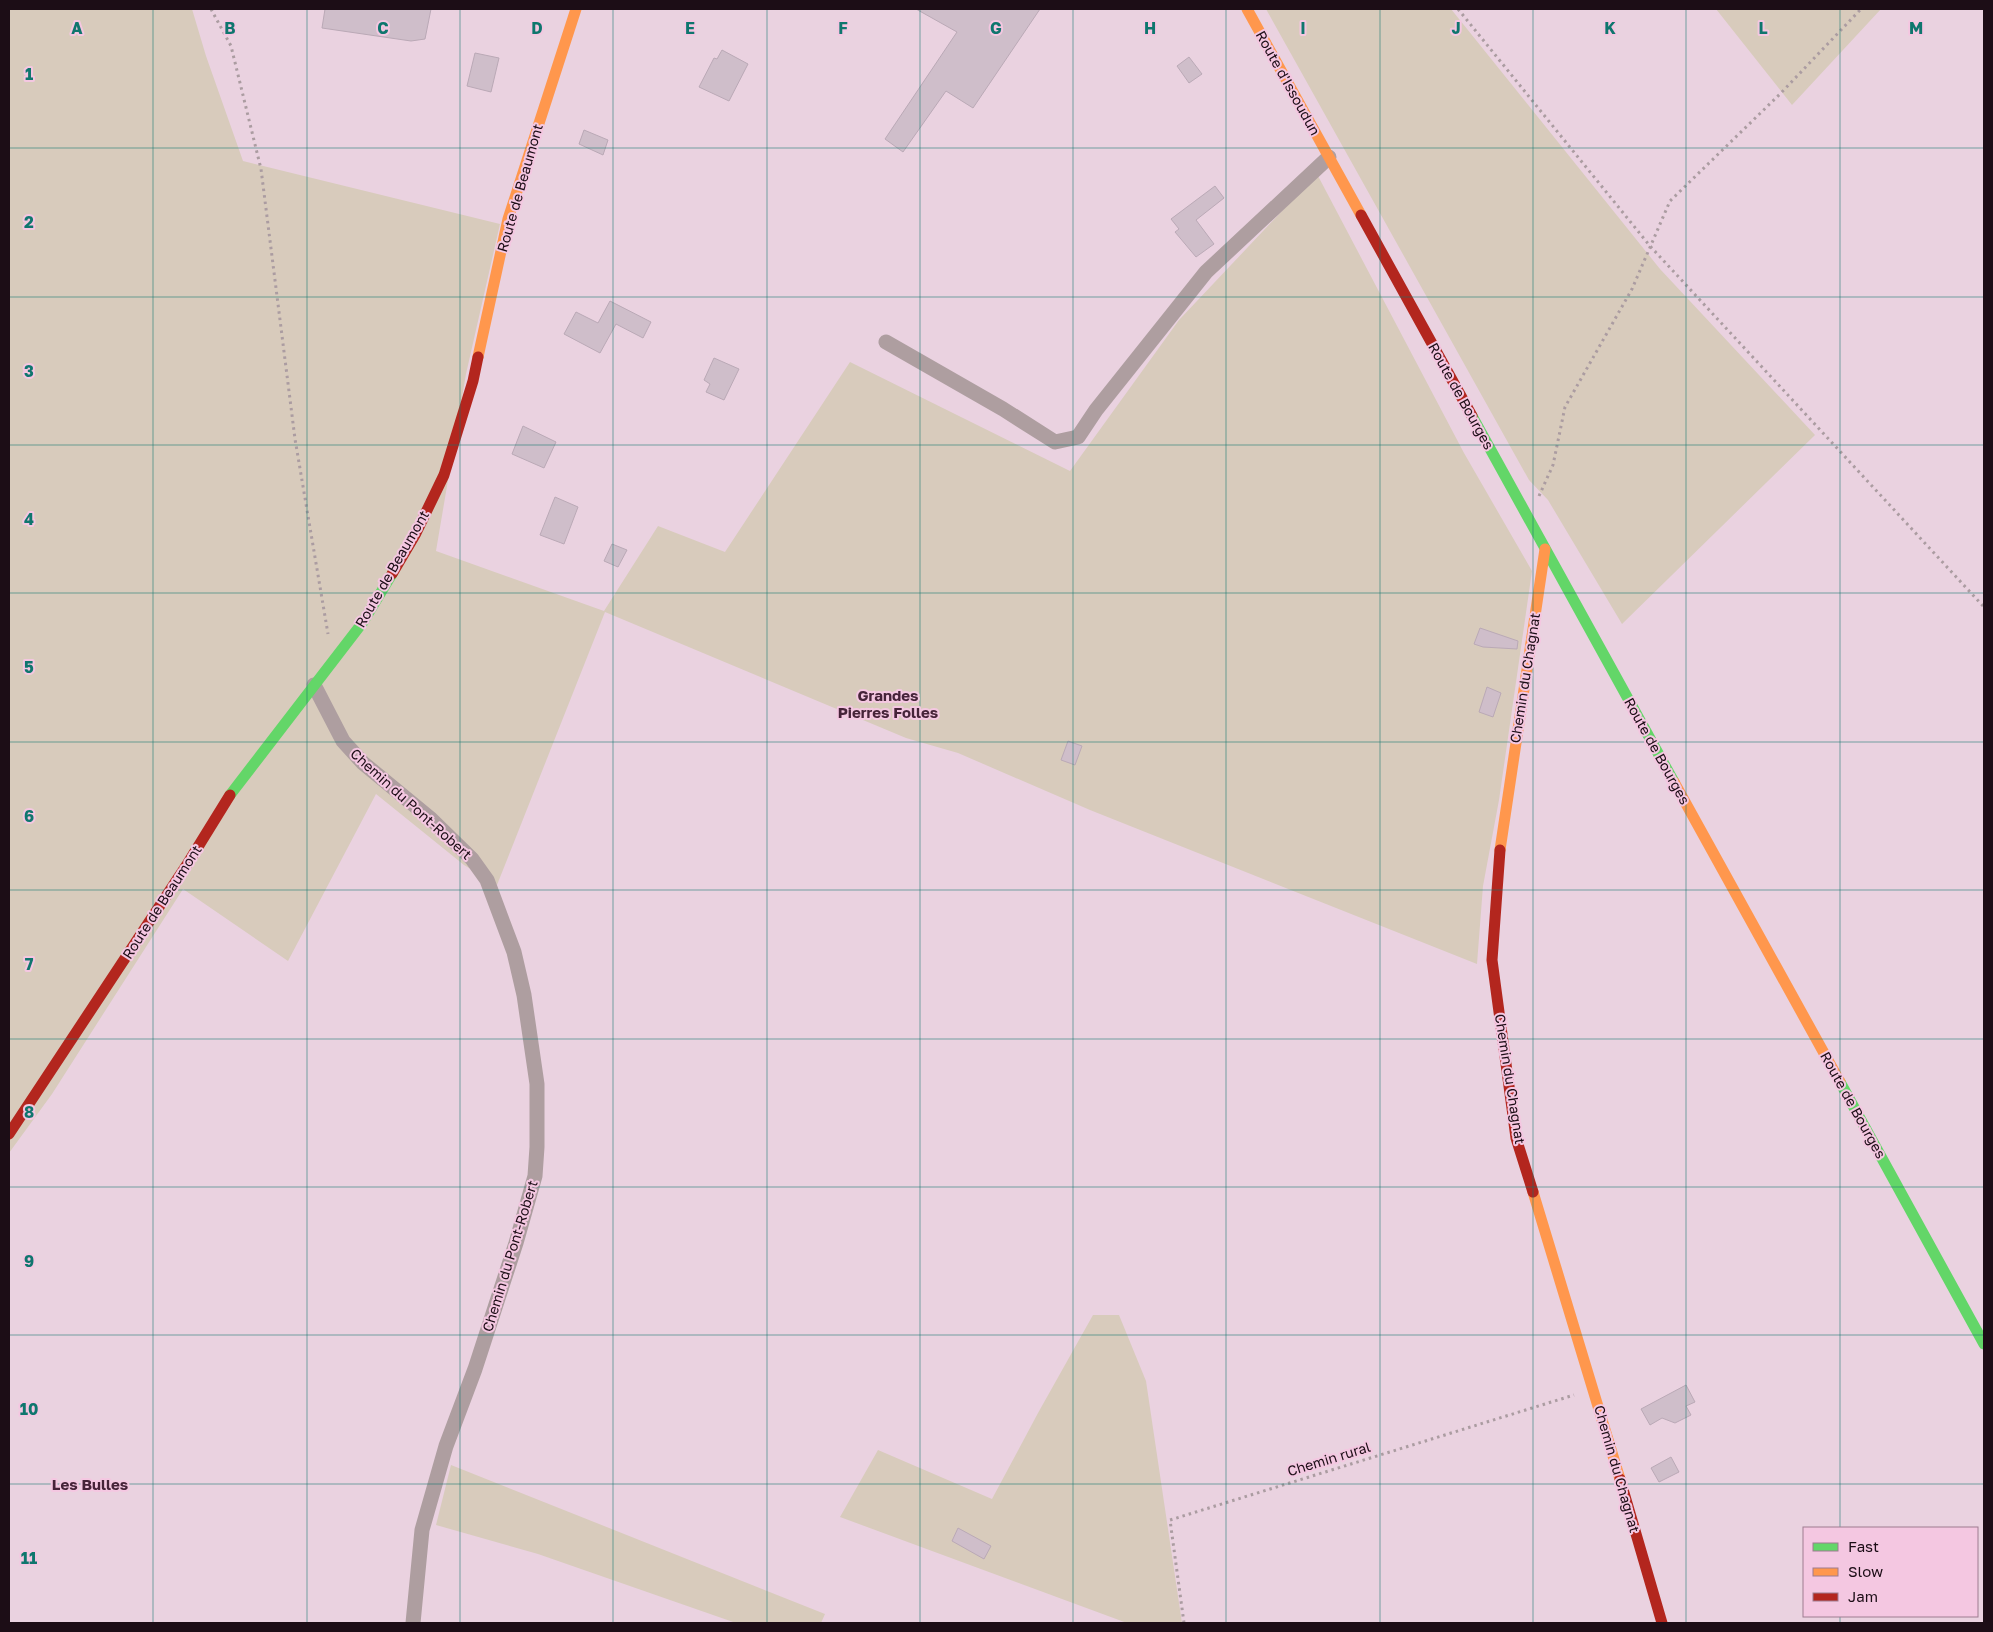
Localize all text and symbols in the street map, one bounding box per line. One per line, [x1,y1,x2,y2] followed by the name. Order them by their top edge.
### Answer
[71,18,83,38] text: A
[224,18,236,38] text: B
[377,18,389,38] text: C
[531,18,543,38] text: D
[685,18,695,38] text: E
[838,18,848,38] text: F
[990,18,1002,38] text: G
[1144,18,1156,38] text: H
[1451,18,1461,38] text: J
[1604,18,1616,38] text: K
[1758,18,1768,38] text: L
[1909,18,1923,38] text: M
[1252,28,1324,138] street label: Route d'Issoudun
[25,64,33,84] text: 1
[493,122,546,254] street label: Route de Beaumont
[24,212,34,232] text: 2
[1425,339,1498,452] street label: Route de Bourges
[24,361,34,381] text: 3
[351,507,432,630] street label: Route de Beaumont
[24,509,34,529] text: 4
[1506,612,1543,744] street label: Chemin du Chagnat
[24,657,34,677] text: 5
[838,686,938,721] district label: Grandes Pierres Folles
[1621,694,1694,807] street label: Route de Bourges
[347,745,476,863] street label: Chemin du Pont-Robert
[24,806,34,826] text: 6
[118,842,205,962] street label: Route de Beaumont
[25,954,34,974] text: 7
[1492,1013,1529,1145] street label: Chemin du Chagnat
[1817,1048,1890,1161] street label: Route de Bourges
[24,1102,34,1122] text: 8
[478,1178,541,1334] street label: Chemin du Pont-Robert
[24,1251,34,1271] text: 9
[20,1399,38,1419] text: 10
[1591,1403,1644,1535] street label: Chemin du Chagnat
[1285,1438,1373,1479] street label: Chemin rural
[52,1475,128,1493] district label: Les Bulles
[1803,1527,1978,1617] legend
[1848,1537,1879,1555] text: Fast
[21,1548,37,1568] text: 11
[1848,1562,1883,1580] text: Slow
[1848,1587,1878,1605] text: Jam

